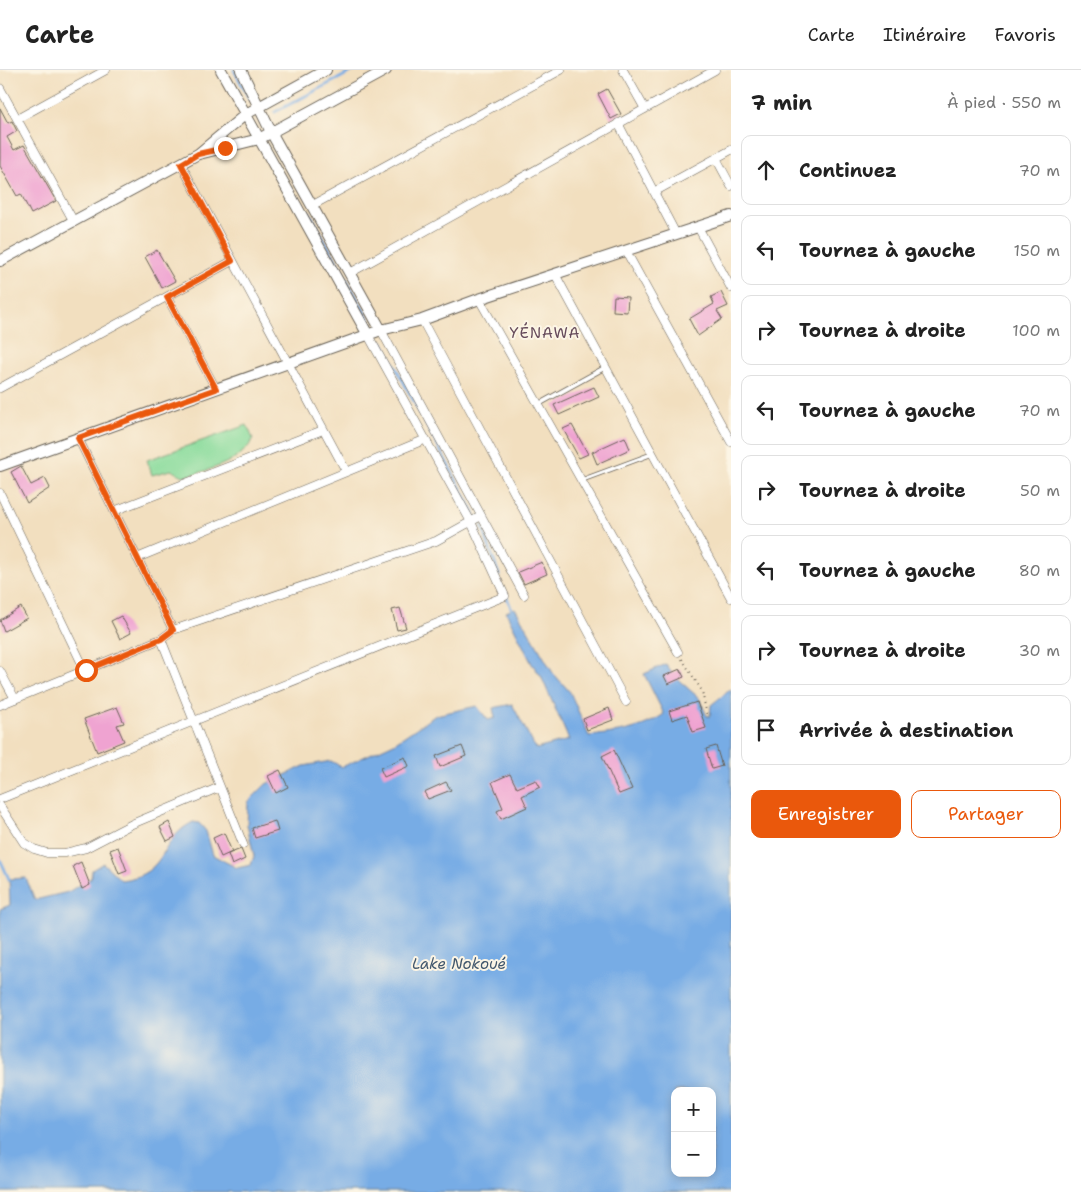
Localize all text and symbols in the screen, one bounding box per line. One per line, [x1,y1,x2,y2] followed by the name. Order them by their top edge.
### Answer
[25,19,94,51] text: Carte
[808,23,855,47] text: Carte
[883,23,967,47] text: Itinéraire
[995,23,1056,47] text: Favoris
[751,89,812,117] text: 7 min
[947,92,1061,113] text: À pied · 550 m
[214,137,237,160] route end
[752,156,780,184] icon: ahead
[799,158,897,183] text: Continuez
[1019,160,1060,181] text: 70 m
[752,236,780,264] icon: left
[799,238,976,263] text: Tournez à gauche
[1013,240,1060,261] text: 150 m
[752,316,780,344] icon: right
[799,318,966,343] text: Tournez à droite
[1012,320,1060,341] text: 100 m
[510,322,580,343] district label: YÉNAWA
[752,396,780,424] icon: left
[799,398,976,423] text: Tournez à gauche
[1019,400,1060,421] text: 70 m
[752,476,780,504] icon: right
[799,478,966,503] text: Tournez à droite
[1020,480,1060,501] text: 50 m
[752,556,780,584] icon: left
[799,558,976,583] text: Tournez à gauche
[1019,560,1060,581] text: 80 m
[752,636,780,664] icon: right
[799,638,966,663] text: Tournez à droite
[1019,640,1060,661] text: 30 m
[75,659,98,682] route start
[752,716,780,744] icon: arrive
[799,718,1013,743] text: Arrivée à destination
[751,790,901,838] button: Enregistrer
[911,790,1061,838] button: Partager
[412,954,506,974] water label: Lake Nokoué
[671,1087,716,1177] map controls
[671,1087,716,1132] button: +
[671,1132,716,1177] button: −

